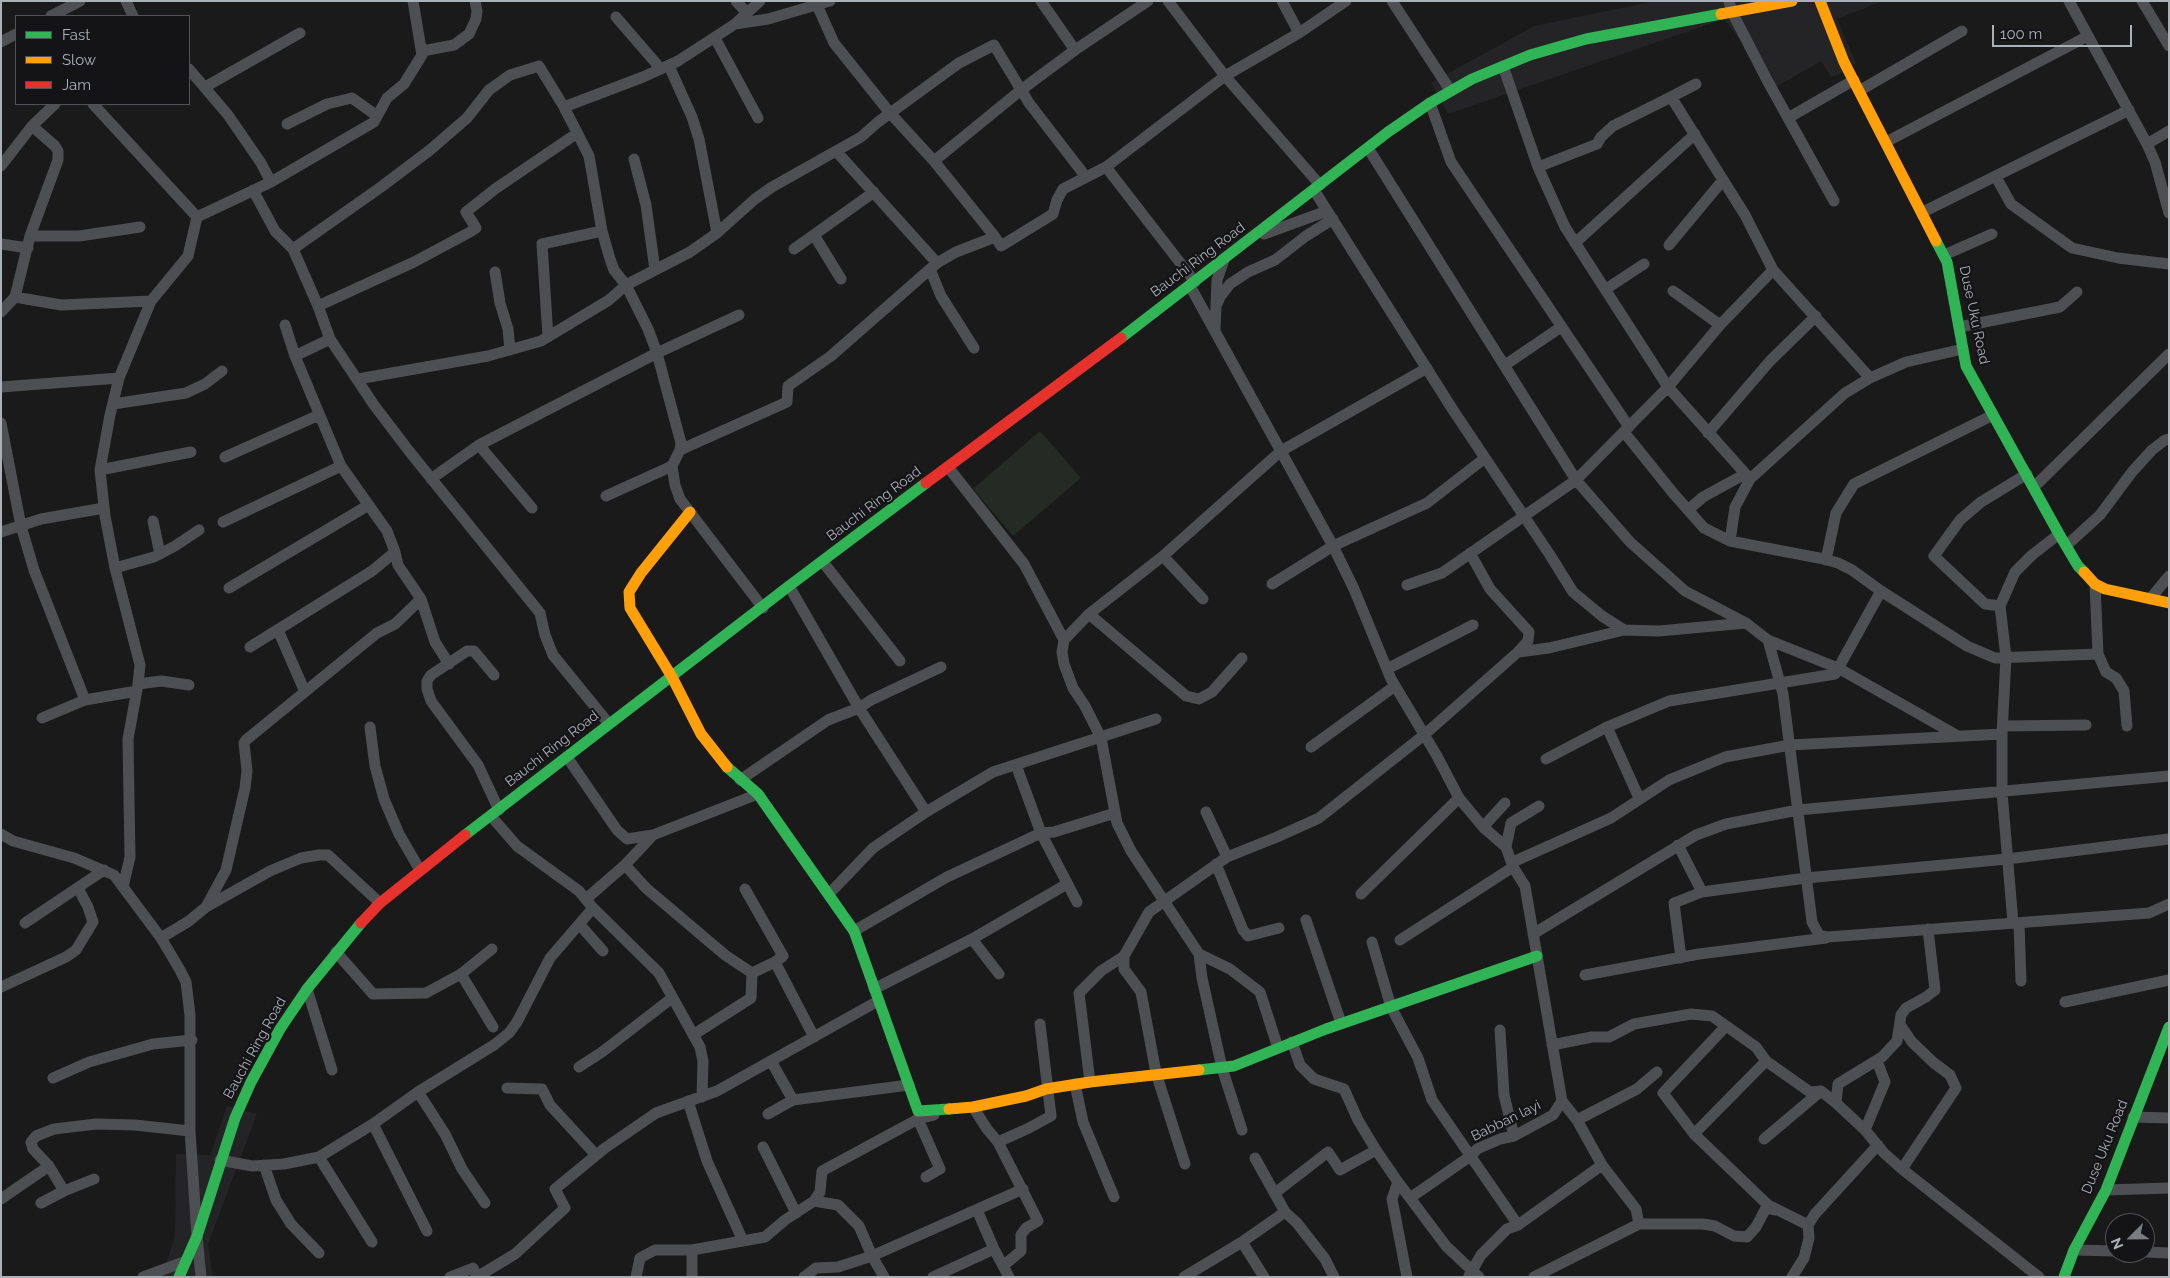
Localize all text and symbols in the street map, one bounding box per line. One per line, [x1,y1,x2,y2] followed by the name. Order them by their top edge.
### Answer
[15,15,190,105] legend
[1995,15,2135,47] scale bar
[2000,25,2042,43] text: 100 m
[62,26,90,44] text: Fast
[62,51,96,69] text: Slow
[62,76,91,94] text: Jam
[1147,219,1249,301] street label: Bauchi Ring Road
[1955,264,1993,366] street label: Duse Uku Road
[823,463,925,545] street label: Bauchi Ring Road
[502,707,602,791] street label: Bauchi Ring Road
[220,994,290,1102] street label: Bauchi Ring Road
[1468,1097,1544,1145] street label: Babban layi
[2078,1097,2132,1197] street label: Duse Uku Road
[2105,1213,2155,1263] north arrow
[2108,1235,2127,1252] text: N

